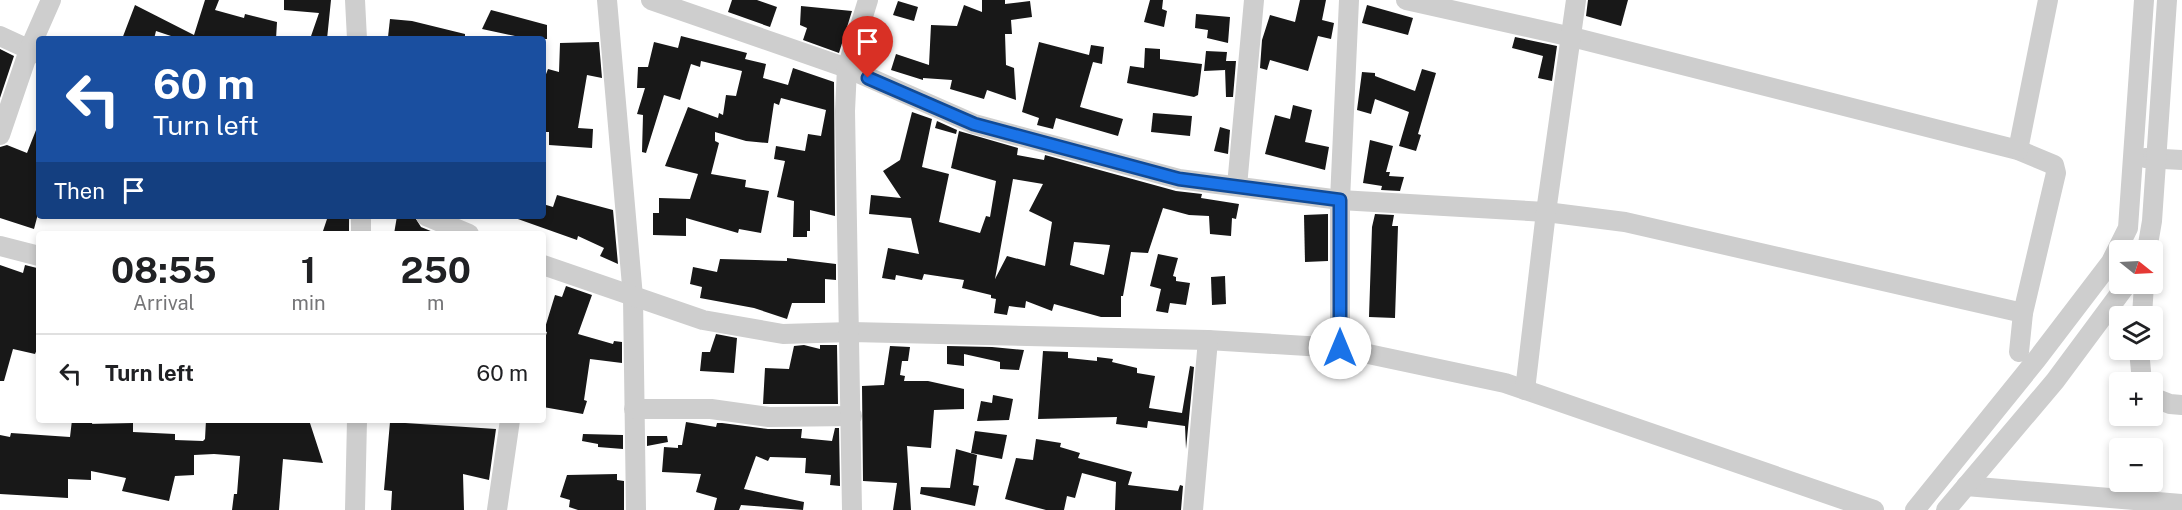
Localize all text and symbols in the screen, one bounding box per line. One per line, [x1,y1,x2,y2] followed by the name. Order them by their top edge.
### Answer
[842,16,893,78] pin
[851,25,884,58] icon: arrive
[153,59,255,108] text: 60 m
[54,60,132,138] icon: left
[153,109,259,141] text: Turn left
[117,174,150,207] icon: arrive
[54,178,105,204] text: Then
[2109,240,2163,294] north arrow
[2109,240,2163,492] map controls
[111,249,217,291] text: 08:55
[301,249,316,291] text: 1
[401,249,471,291] text: 250
[133,291,195,315] text: Arrival
[292,291,326,315] text: min
[427,291,444,315] text: m
[2109,306,2163,360] button: layers
[1308,316,1372,380] position arrow
[54,357,87,390] icon: left
[105,360,194,386] text: Turn left
[477,360,528,386] text: 60 m
[2109,372,2163,426] button: +
[2109,438,2163,492] button: −

